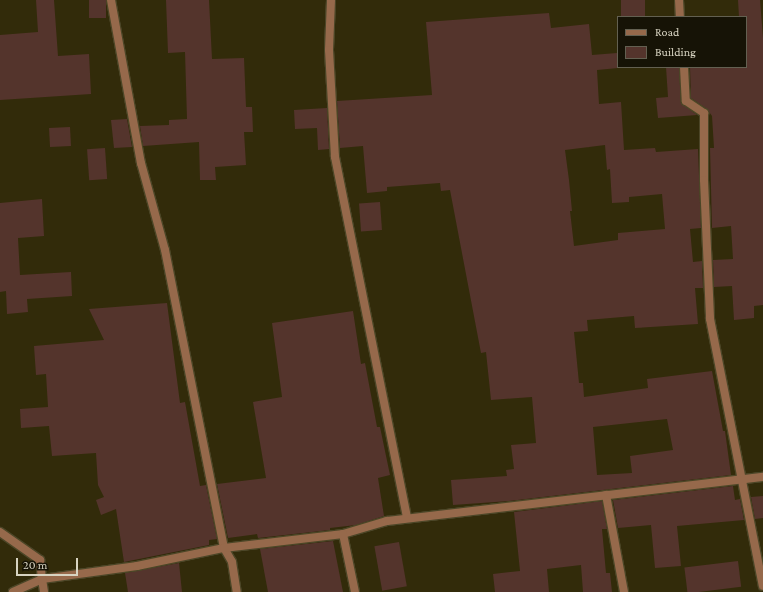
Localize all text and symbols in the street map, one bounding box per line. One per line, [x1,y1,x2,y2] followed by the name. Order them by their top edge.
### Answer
[617,16,747,68] legend
[655,25,679,39] text: Road
[655,45,696,59] text: Building
[18,550,80,576] scale bar
[23,558,47,572] text: 20 m

